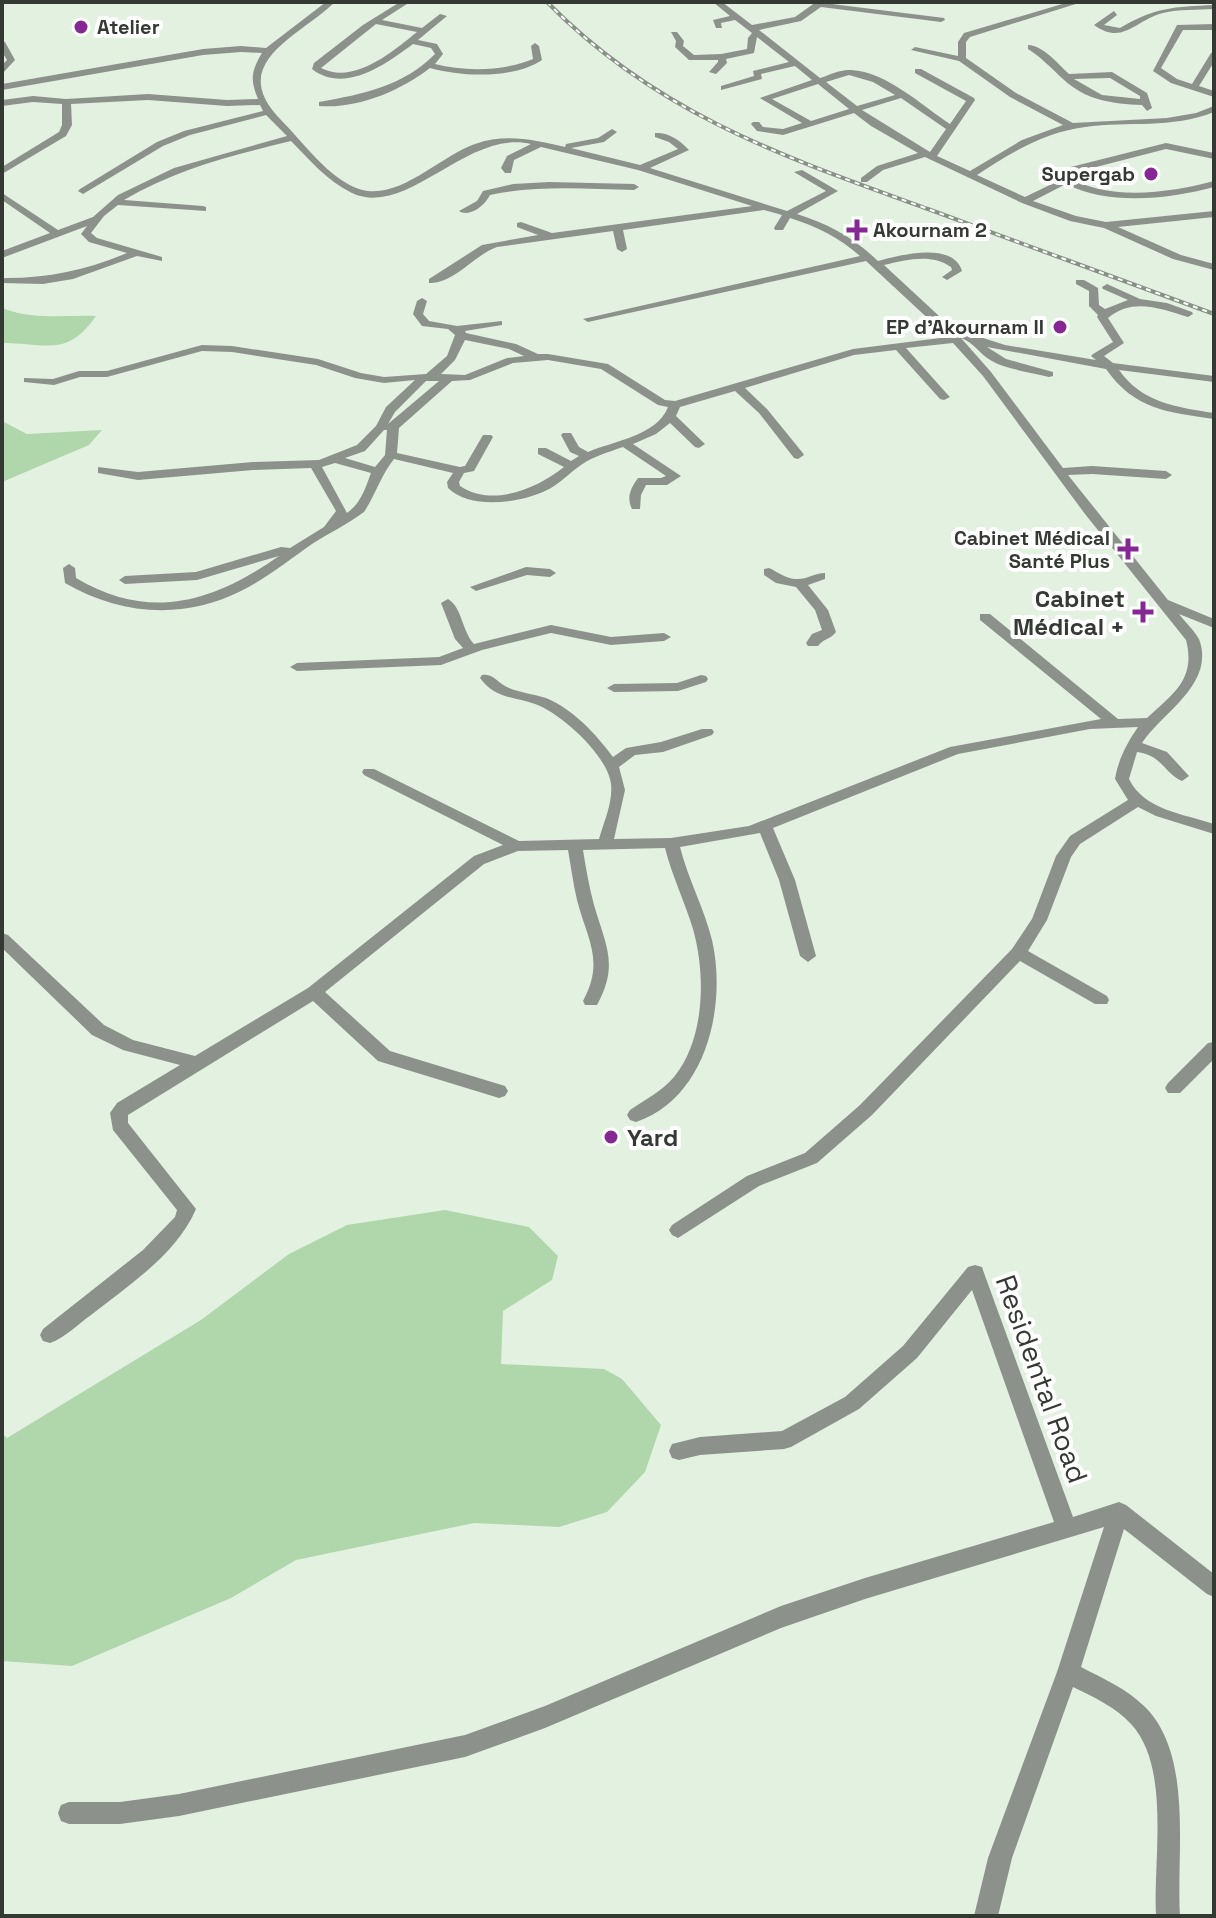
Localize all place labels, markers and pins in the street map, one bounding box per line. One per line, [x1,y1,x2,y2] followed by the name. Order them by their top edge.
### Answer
[97,14,160,40] place label: Atelier
[72,18,90,36] marker: Atelier
[1042,161,1135,187] place label: Supergab
[1142,165,1160,183] marker: Supergab
[873,217,987,243] place label: Akournam 2
[848,221,866,239] marker: Akournam 2
[886,314,1044,340] place label: EP d'Akournam II
[1051,318,1069,336] marker: EP d'Akournam II
[954,525,1110,574] place label: Cabinet Médical Santé Plus
[1117,538,1139,560] marker: Cabinet Médical Santé Plus
[1013,583,1125,642] place label: Cabinet Médical +
[1132,601,1154,623] marker: Cabinet Médical +
[627,1122,678,1153] place label: Yard
[602,1128,620,1146] marker: Yard

